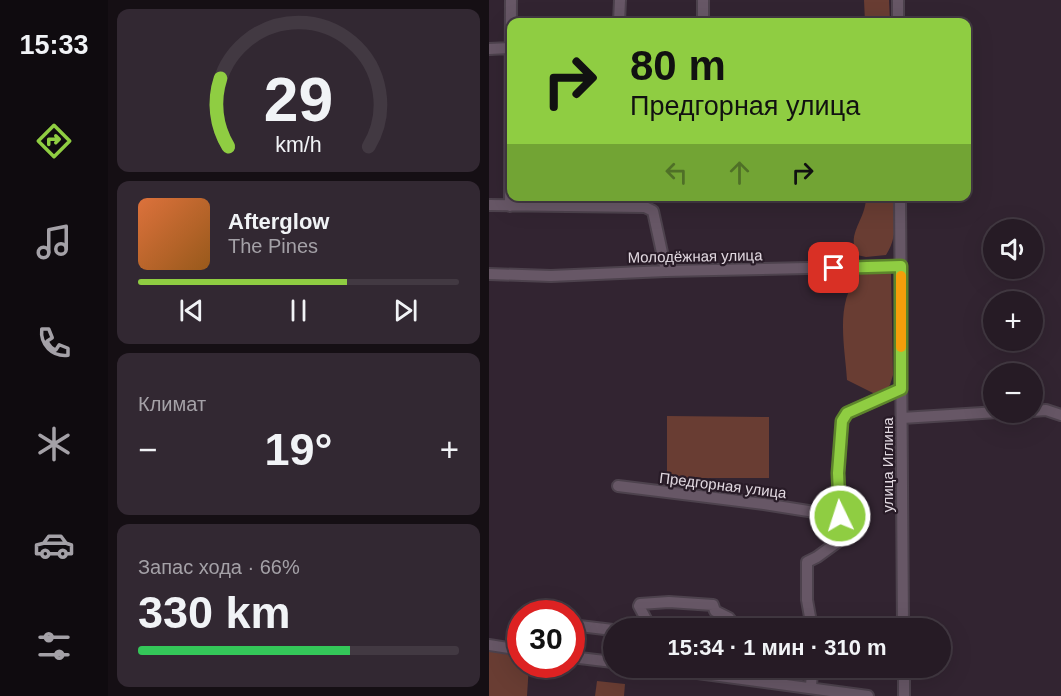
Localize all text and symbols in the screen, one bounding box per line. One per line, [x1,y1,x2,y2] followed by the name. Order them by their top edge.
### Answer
[19,30,89,60] text: 15:33
[531,42,609,120] icon: right
[630,42,726,89] text: 80 m
[264,66,333,135] text: 29
[630,91,860,121] text: Предгорная улица
[33,120,75,162] icon: directions
[275,134,322,158] text: km/h
[660,156,693,189] icon: left
[723,156,756,189] icon: ahead
[786,156,819,189] icon: right
[228,209,329,234] text: Afterglow
[983,219,1043,423] map controls
[983,219,1043,279] button: sound
[33,221,75,263] icon: music
[228,235,318,257] text: The Pines
[808,242,859,293] pin
[627,246,763,266] street label: Молодёжная улица
[817,251,850,284] icon: arrive
[983,291,1043,351] button: +
[175,294,208,327] icon: previous
[282,294,315,327] icon: pause
[389,294,422,327] icon: next
[33,322,75,364] icon: phone
[983,363,1043,423] button: −
[138,393,206,415] text: Климат
[879,417,896,513] street label: улица Иглина
[33,423,75,465] icon: climate
[264,424,333,475] text: 19°
[138,431,157,468] text: −
[440,431,459,468] text: +
[659,469,788,501] street label: Предгорная улица
[808,484,872,548] position arrow
[33,524,75,566] icon: car
[138,556,300,578] text: Запас хода · 66%
[138,587,291,638] text: 330 km
[507,600,585,678] speed limit sign: 30
[33,625,75,667] icon: filters
[667,635,887,660] text: 15:34 · 1 мин · 310 m

